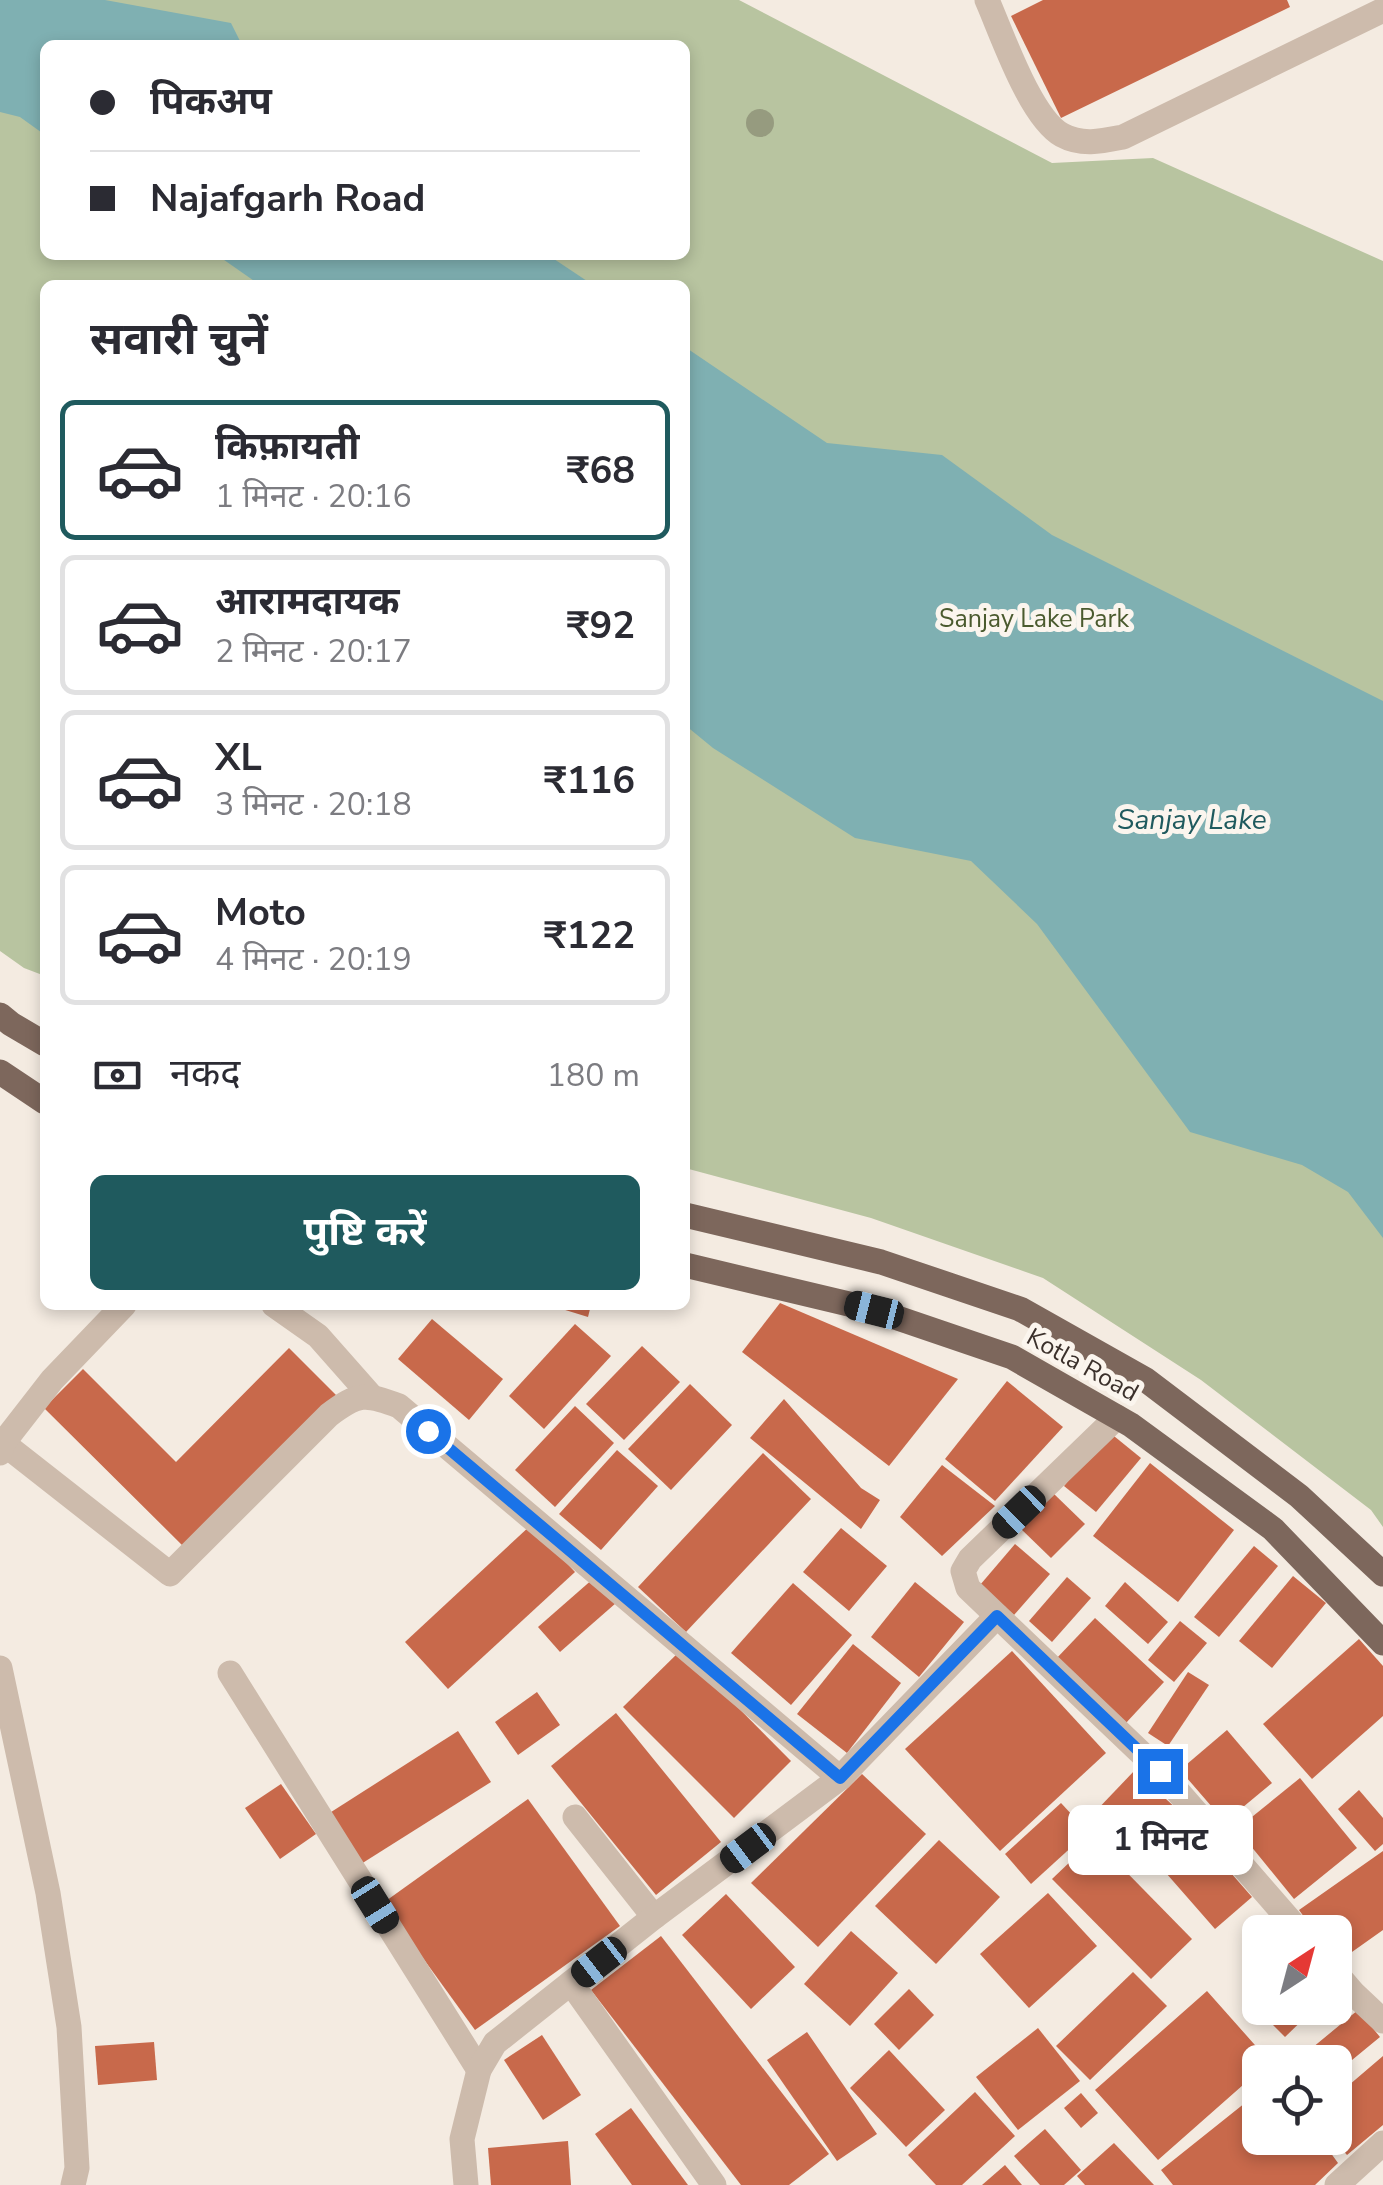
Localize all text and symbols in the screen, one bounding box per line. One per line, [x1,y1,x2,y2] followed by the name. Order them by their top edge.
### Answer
[150,76,272,127] text: पिकअप
[150,173,425,224] text: Najafgarh Road
[90,309,268,370] text: सवारी चुनें
[215,421,359,472] text: किफ़ायती
[95,425,185,515] icon: car
[567,445,635,496] text: ₹68
[215,475,412,518] text: 1 मिनट · 20:16
[215,576,399,627] text: आरामदायक
[95,580,185,670] icon: car
[567,600,635,651] text: ₹92
[939,602,1129,636] park label: Sanjay Lake Park
[215,630,412,673] text: 2 मिनट · 20:17
[215,732,262,783] text: XL
[95,735,185,825] icon: car
[544,755,635,806] text: ₹116
[215,783,412,826] text: 3 मिनट · 20:18
[1117,801,1267,839] water label: Sanjay Lake
[215,887,306,938] text: Moto
[95,890,185,980] icon: car
[544,910,635,961] text: ₹122
[215,938,412,981] text: 4 मिनट · 20:19
[90,1048,145,1103] icon: cash
[170,1048,240,1099] text: नकद
[547,1054,640,1097] text: 180 m
[90,1175,640,1290] button: पुष्टि करें
[841,1288,907,1332] car
[1020,1320,1145,1410] street label: Kotla Road
[406,1409,451,1454] route start
[987,1480,1051,1544] car
[1138,1749,1183,1794] route end
[1068,1806,1252,1876] callout: 1 मिनट
[715,1818,781,1878] car
[1113,1818,1208,1861] text: 1 मिनट
[346,1872,404,1938] car
[1242,1915,1352,2025] north arrow
[1242,1915,1352,2155] map controls
[566,1932,632,1992] car
[1242,2045,1352,2155] button: locate

